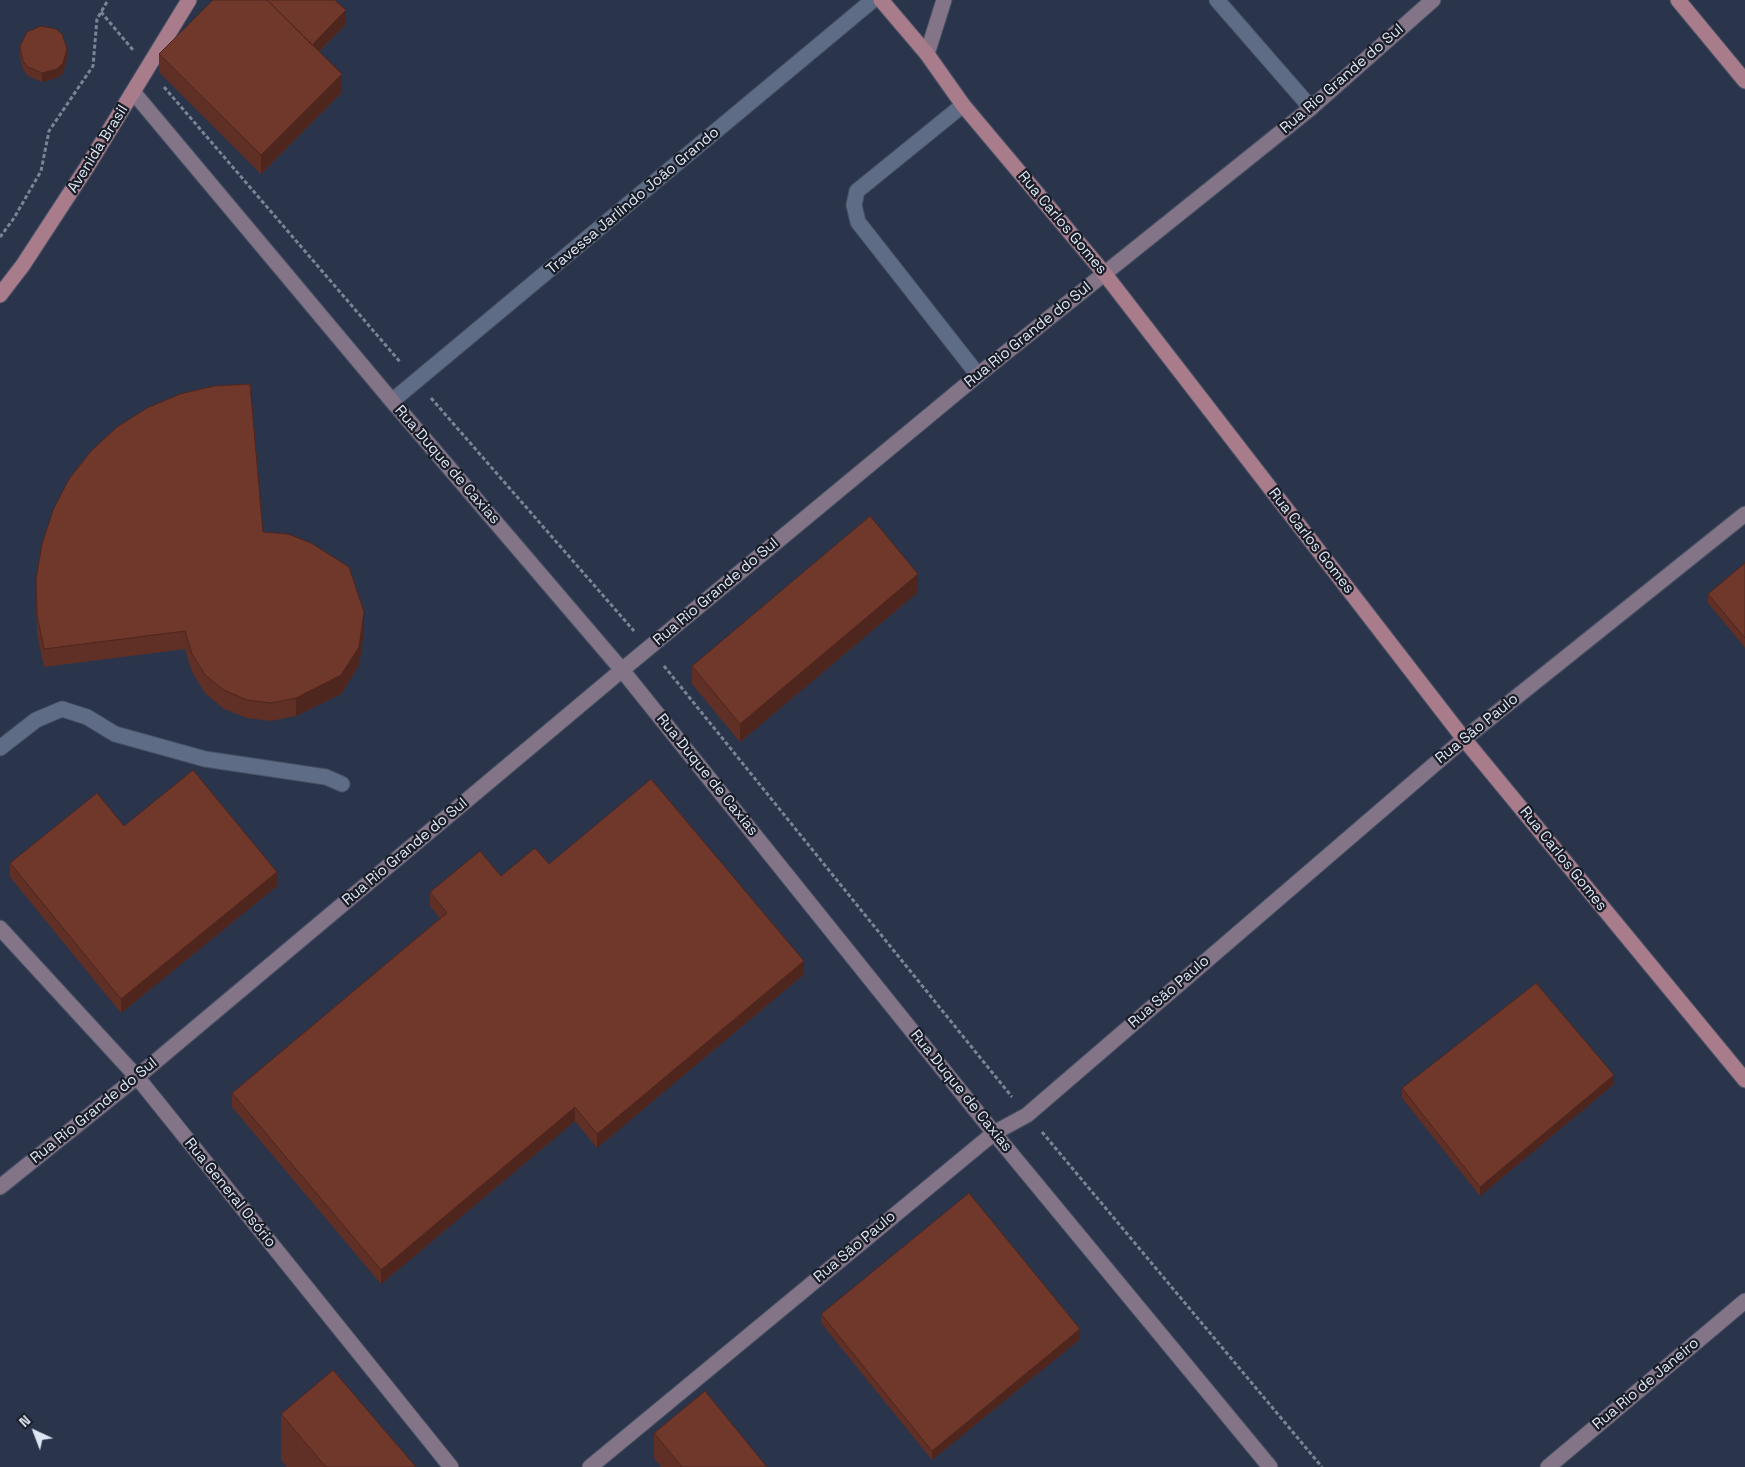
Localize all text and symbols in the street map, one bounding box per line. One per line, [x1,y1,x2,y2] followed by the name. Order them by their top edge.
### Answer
[1277,20,1407,138] street label: Rua Rio Grande do Sul
[64,102,132,196] street label: Avenida Brasil
[543,123,723,279] street label: Travessa Jarlindo João Grando
[1014,168,1110,278] street label: Rua Carlos Gomes
[961,278,1095,392] street label: Rua Rio Grande do Sul
[391,402,503,528] street label: Rua Duque de Caxias
[1264,485,1358,597] street label: Rua Carlos Gomes
[650,534,782,650] street label: Rua Rio Grande do Sul
[1432,690,1522,768] street label: Rua São Paulo
[652,710,762,840] street label: Rua Duque de Caxias
[339,794,471,910] street label: Rua Rio Grande do Sul
[1516,803,1610,915] street label: Rua Carlos Gomes
[1125,952,1213,1032] street label: Rua São Paulo
[906,1026,1016,1156] street label: Rua Duque de Caxias
[27,1054,161,1168] street label: Rua Rio Grande do Sul
[180,1135,280,1251] street label: Rua General Osório
[810,1208,900,1286] street label: Rua São Paulo
[1589,1334,1703,1434] street label: Rua Rio de Janeiro
[10,1407,60,1457] north arrow
[15,1411,34,1431] text: N

